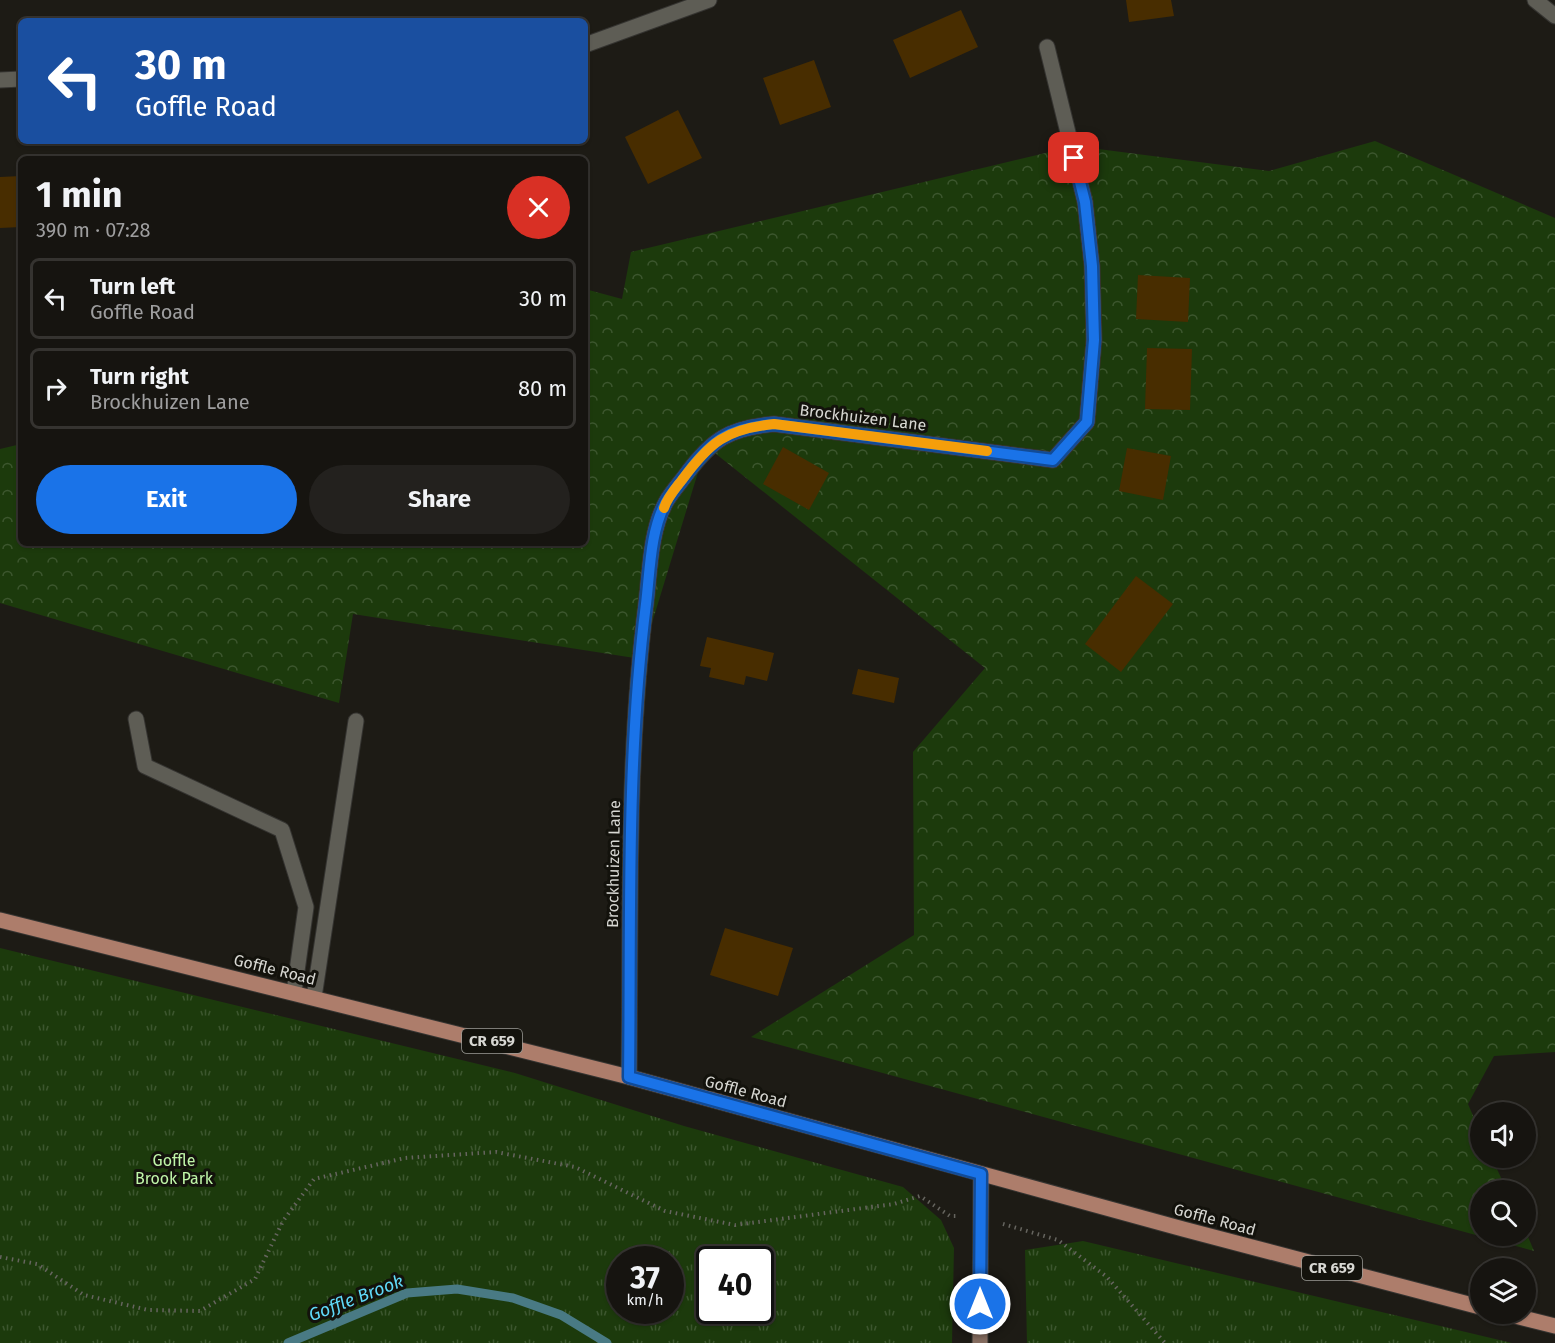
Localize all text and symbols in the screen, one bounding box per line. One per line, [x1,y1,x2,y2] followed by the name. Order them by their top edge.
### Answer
[135,40,227,90] text: 30 m
[36,42,114,120] icon: left
[135,91,277,123] text: Goffle Road
[1048,132,1099,183] pin
[1057,141,1090,174] icon: arrive
[36,173,123,217] text: 1 min
[507,176,570,239] button: close
[36,218,151,242] text: 390 m · 07:28
[90,273,175,300] text: Turn left
[39,282,72,315] icon: left
[519,285,567,312] text: 30 m
[90,300,195,324] text: Goffle Road
[90,363,189,390] text: Turn right
[39,372,72,405] icon: right
[518,375,567,402] text: 80 m
[90,390,250,414] text: Brockhuizen Lane
[798,400,927,435] street label: Brockhuizen Lane
[36,465,297,534] button: Exit
[309,465,570,534] button: Share
[603,800,624,928] street label: Brockhuizen Lane
[232,950,318,989] street label: Goffle Road
[462,1029,522,1053] road number: CR 659
[703,1071,789,1112] street label: Goffle Road
[1470,1102,1536,1324] map controls
[1470,1102,1536,1168] button: sound
[135,1151,214,1188] park label: Goffle Brook Park
[1470,1180,1536,1246] button: search
[1172,1199,1258,1240] street label: Goffle Road
[696,1246,774,1324] speed limit sign: 40
[1302,1256,1362,1280] road number: CR 659
[1470,1258,1536,1324] button: layers
[630,1260,660,1296] text: 37
[305,1270,407,1326] water label: Goffle Brook
[948,1272,1012,1336] position arrow
[626,1291,664,1309] text: km/h

